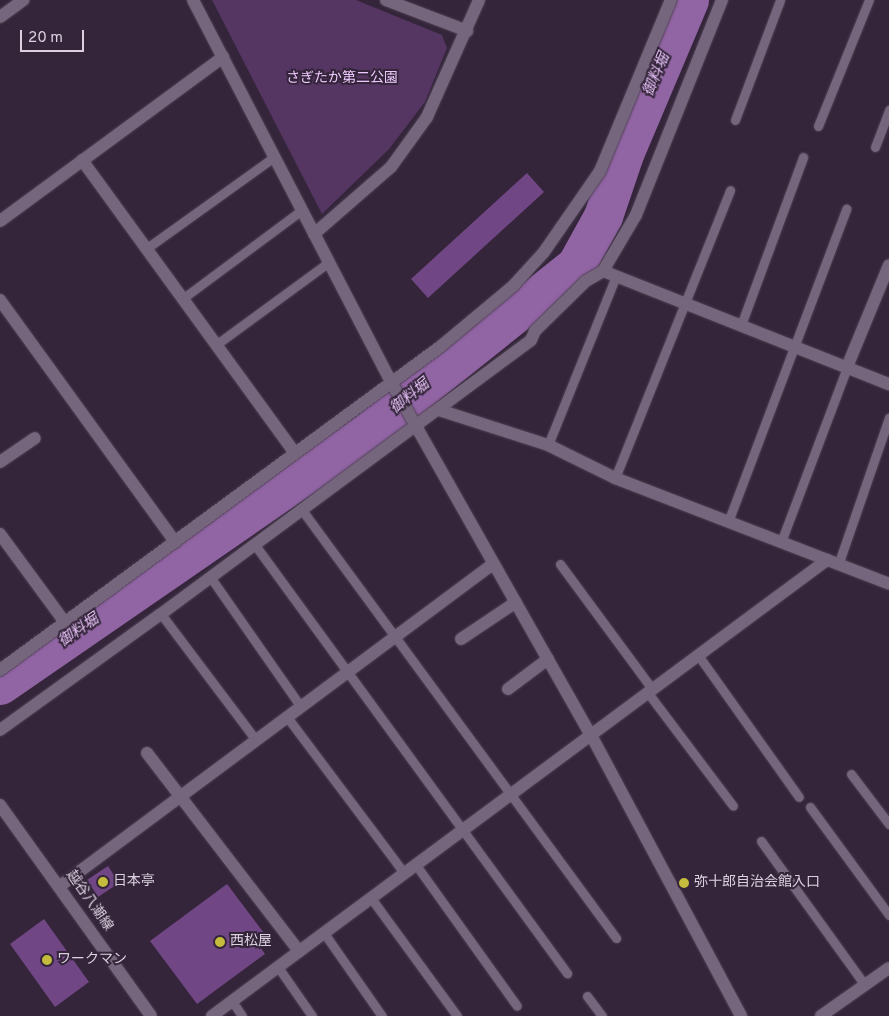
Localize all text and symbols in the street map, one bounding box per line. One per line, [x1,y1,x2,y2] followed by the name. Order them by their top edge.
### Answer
[22,20,86,52] scale bar
[28,29,63,48] text: 20 m
[640,51,674,99] water label: 御料堀
[286,71,398,87] park label: さぎたか第二公園
[387,376,433,418] water label: 御料堀
[55,611,103,651] water label: 御料堀
[62,868,116,934] street label: 越谷八潮線
[113,874,155,890] place label: 日本亭
[694,875,820,891] place label: 弥十郎自治会館入口
[97,876,109,888] marker: 日本亭
[678,877,690,889] marker: 弥十郎自治会館入口
[230,934,272,950] place label: 西松屋
[214,936,226,948] marker: 西松屋
[57,952,127,968] place label: ワークマン
[41,954,53,966] marker: ワークマン

